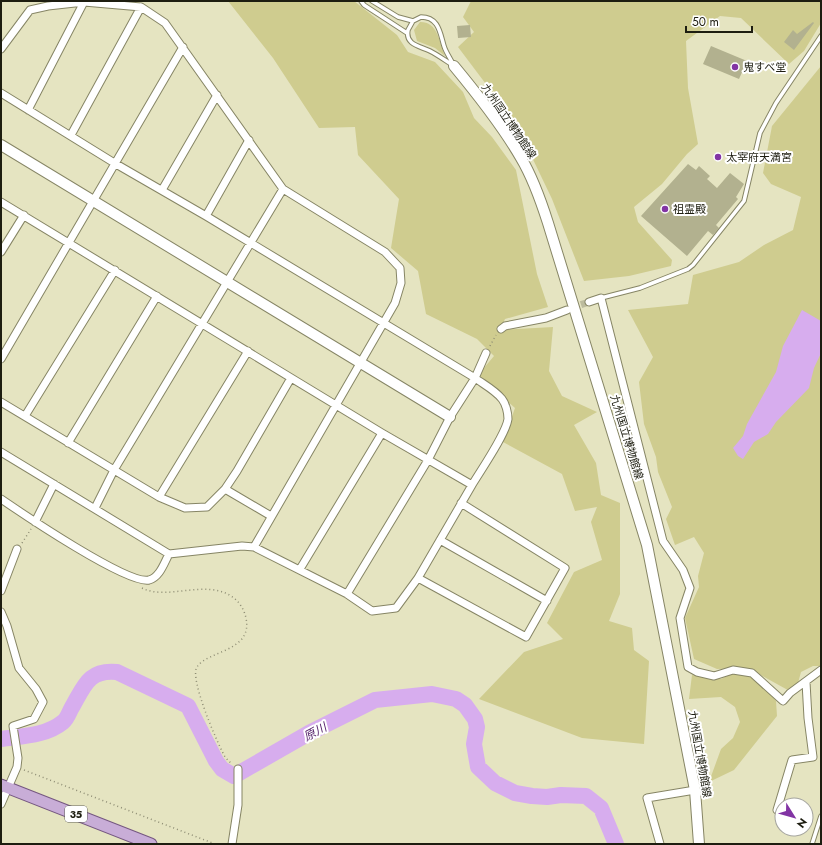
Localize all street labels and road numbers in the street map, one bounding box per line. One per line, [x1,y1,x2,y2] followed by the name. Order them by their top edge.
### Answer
[478,80,540,162] street label: 九州国立博物館線
[606,393,648,481] street label: 九州国立博物館線
[684,709,716,799] street label: 九州国立博物館線
[65,806,87,822] road number: 35

